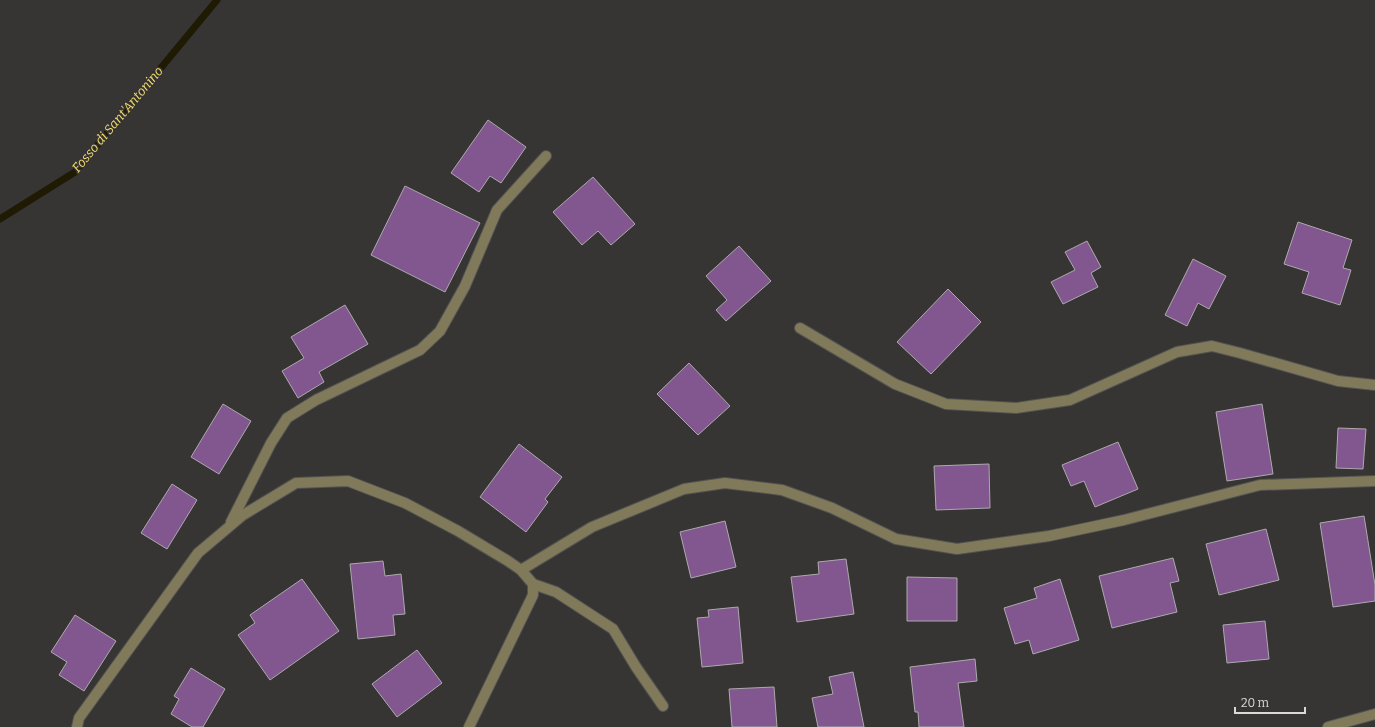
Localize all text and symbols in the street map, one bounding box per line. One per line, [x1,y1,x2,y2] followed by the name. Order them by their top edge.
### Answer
[69,63,166,175] water label: Fosso di Sant'Antonino
[1235,689,1305,715] scale bar
[1241,696,1270,710] text: 20 m

